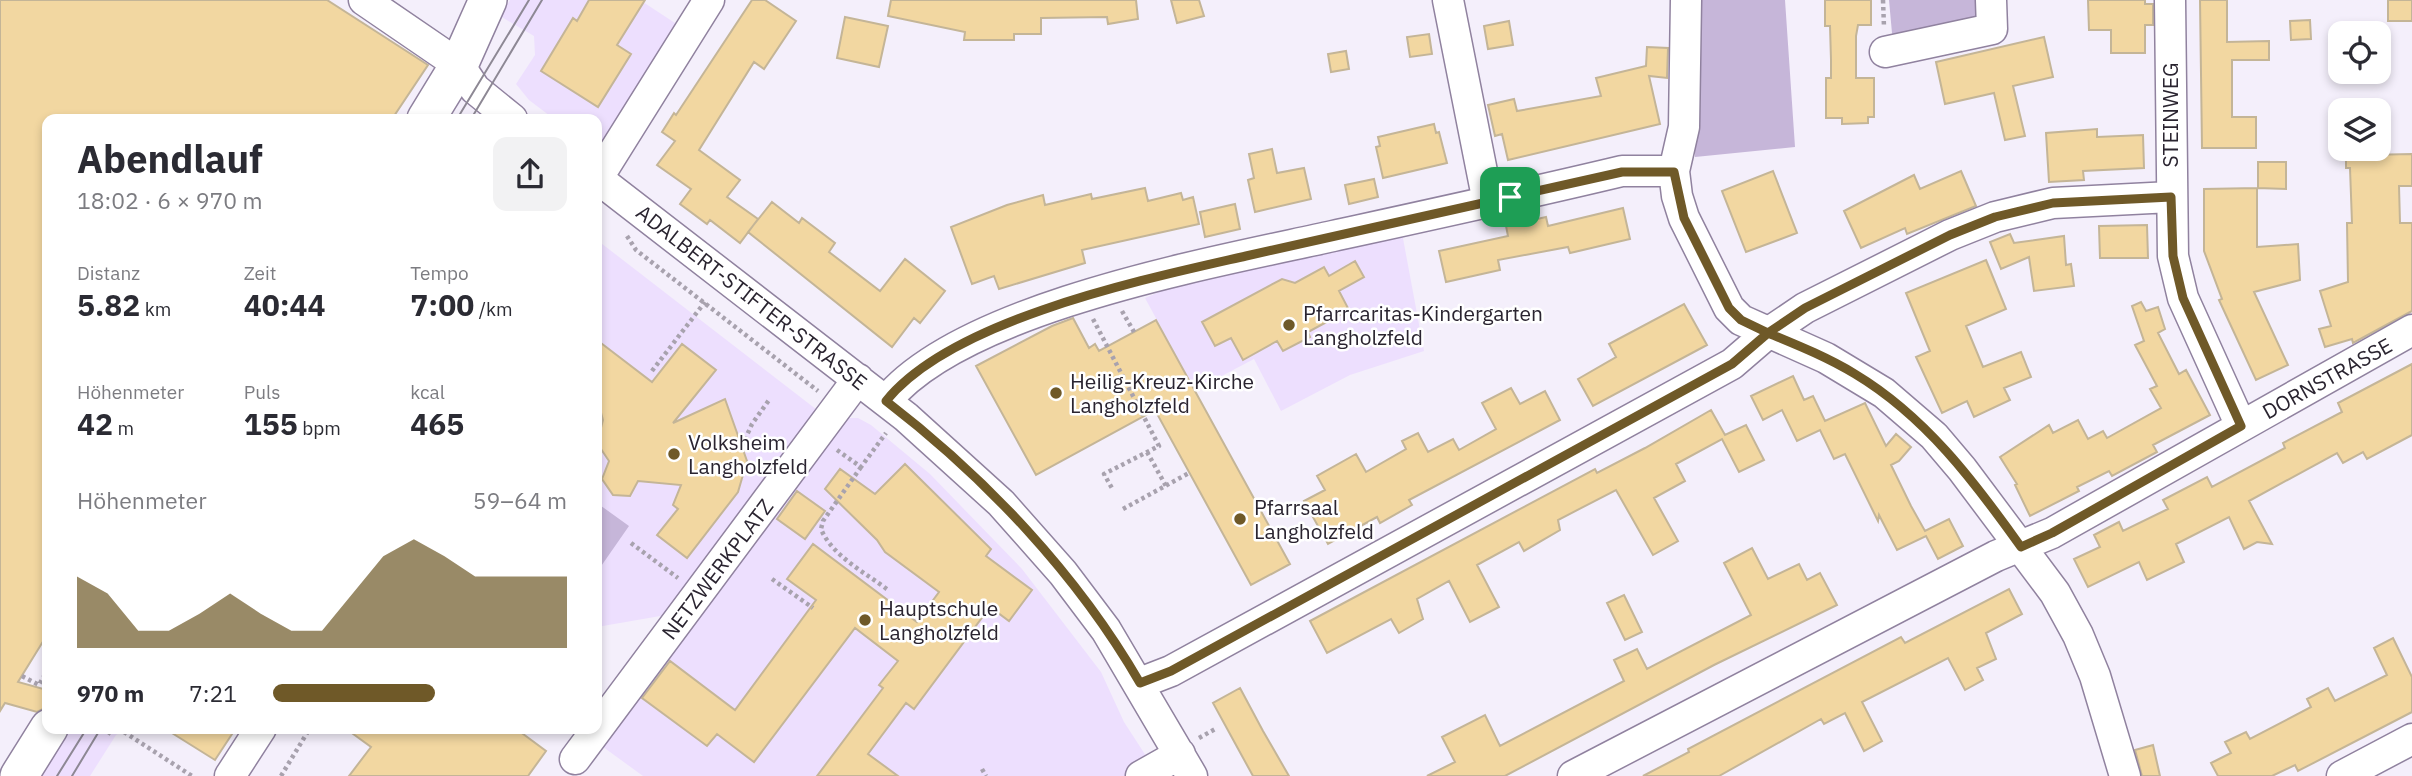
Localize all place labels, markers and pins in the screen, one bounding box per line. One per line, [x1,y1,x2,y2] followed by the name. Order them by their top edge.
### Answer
[1480,167,1540,227] pin
[1303,299,1543,351] place label: Pfarrcaritas-Kindergarten Langholzfeld
[1281,317,1297,333] marker: Pfarrcaritas-Kindergarten Langholzfeld
[1070,367,1254,419] place label: Heilig-Kreuz-Kirche Langholzfeld
[1048,385,1064,401] marker: Heilig-Kreuz-Kirche Langholzfeld
[688,428,808,480] place label: Volksheim Langholzfeld
[666,446,682,462] marker: Volksheim Langholzfeld
[1254,493,1374,545] place label: Pfarrsaal Langholzfeld
[1232,511,1248,527] marker: Pfarrsaal Langholzfeld
[879,594,999,646] place label: Hauptschule Langholzfeld
[857,612,873,628] marker: Hauptschule Langholzfeld

